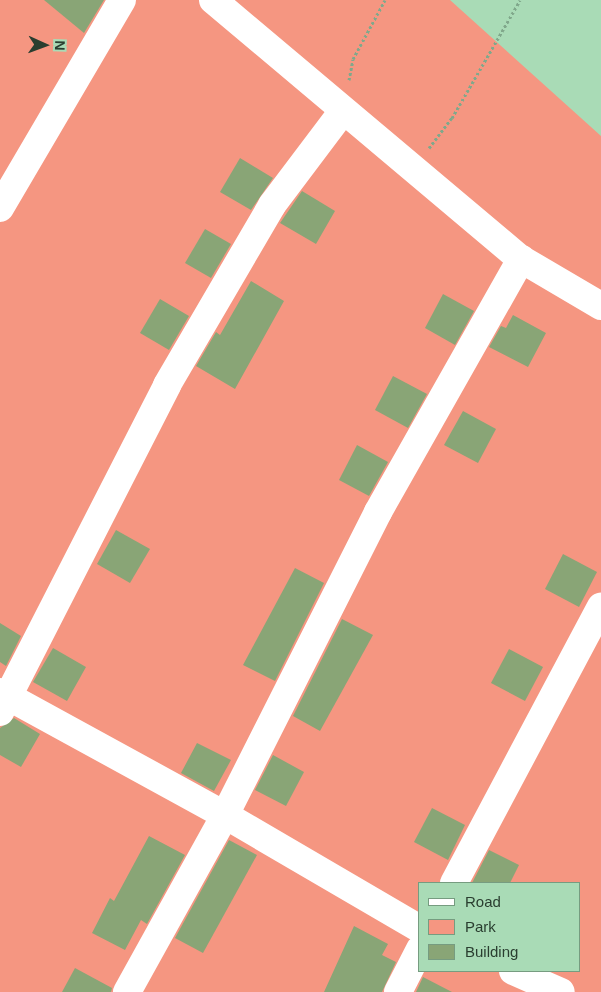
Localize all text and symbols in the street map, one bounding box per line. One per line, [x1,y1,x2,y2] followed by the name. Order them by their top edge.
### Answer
[20,20,70,70] north arrow
[52,40,68,51] text: N
[418,882,581,972] legend
[465,893,501,910] text: Road
[465,918,496,935] text: Park
[465,943,518,960] text: Building

